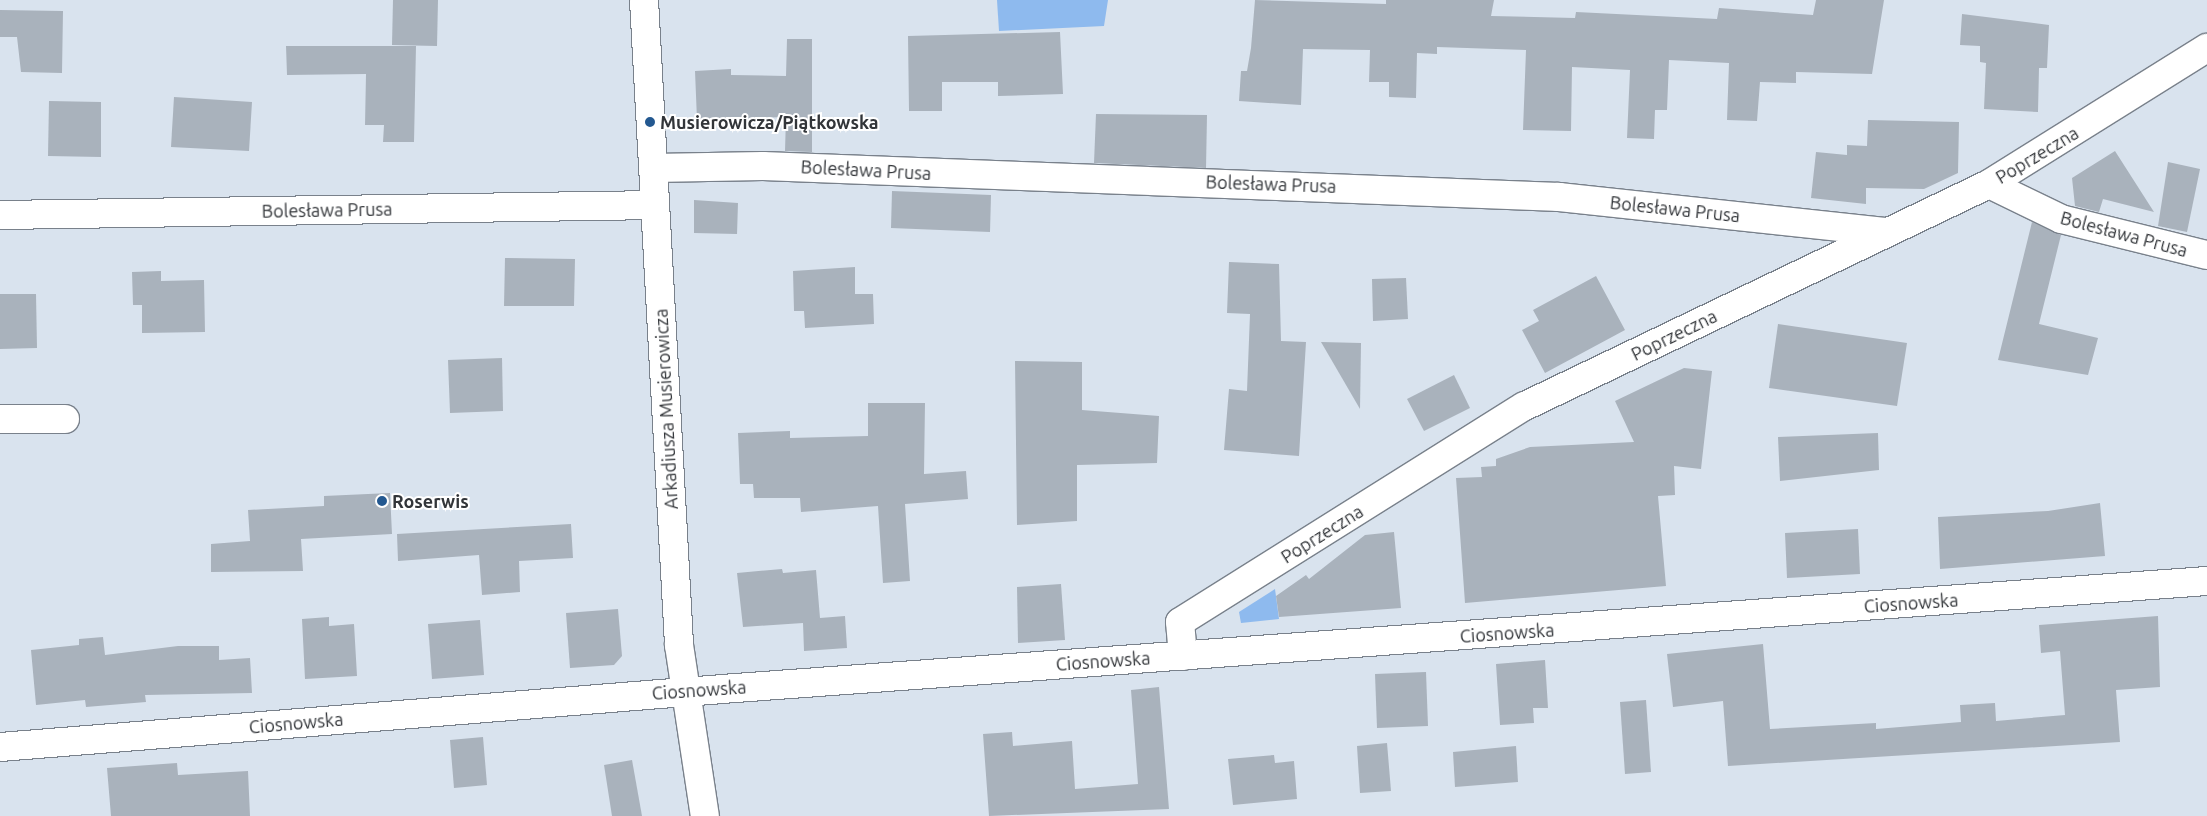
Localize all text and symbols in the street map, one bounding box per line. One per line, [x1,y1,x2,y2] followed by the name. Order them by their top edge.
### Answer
[660,111,879,133] place label: Musierowicza/Piątkowska
[644,116,656,128] marker: Musierowicza/Piątkowska
[1992,122,2082,188] street label: Poprzeczna
[800,156,932,184] street label: Bolesława Prusa
[1205,171,1337,197] street label: Bolesława Prusa
[1609,191,1741,227] street label: Bolesława Prusa
[261,198,393,222] street label: Bolesława Prusa
[2058,207,2190,261] street label: Bolesława Prusa
[1628,305,1720,365] street label: Poprzeczna
[650,308,682,510] street label: Arkadiusza Musierowicza
[392,490,469,512] place label: Roserwis
[376,495,388,507] marker: Roserwis
[1277,500,1367,568] street label: Poprzeczna
[1863,589,1959,617] street label: Ciosnowska
[1459,619,1555,647] street label: Ciosnowska
[1055,647,1151,675] street label: Ciosnowska
[651,676,747,704] street label: Ciosnowska
[248,708,344,738] street label: Ciosnowska

